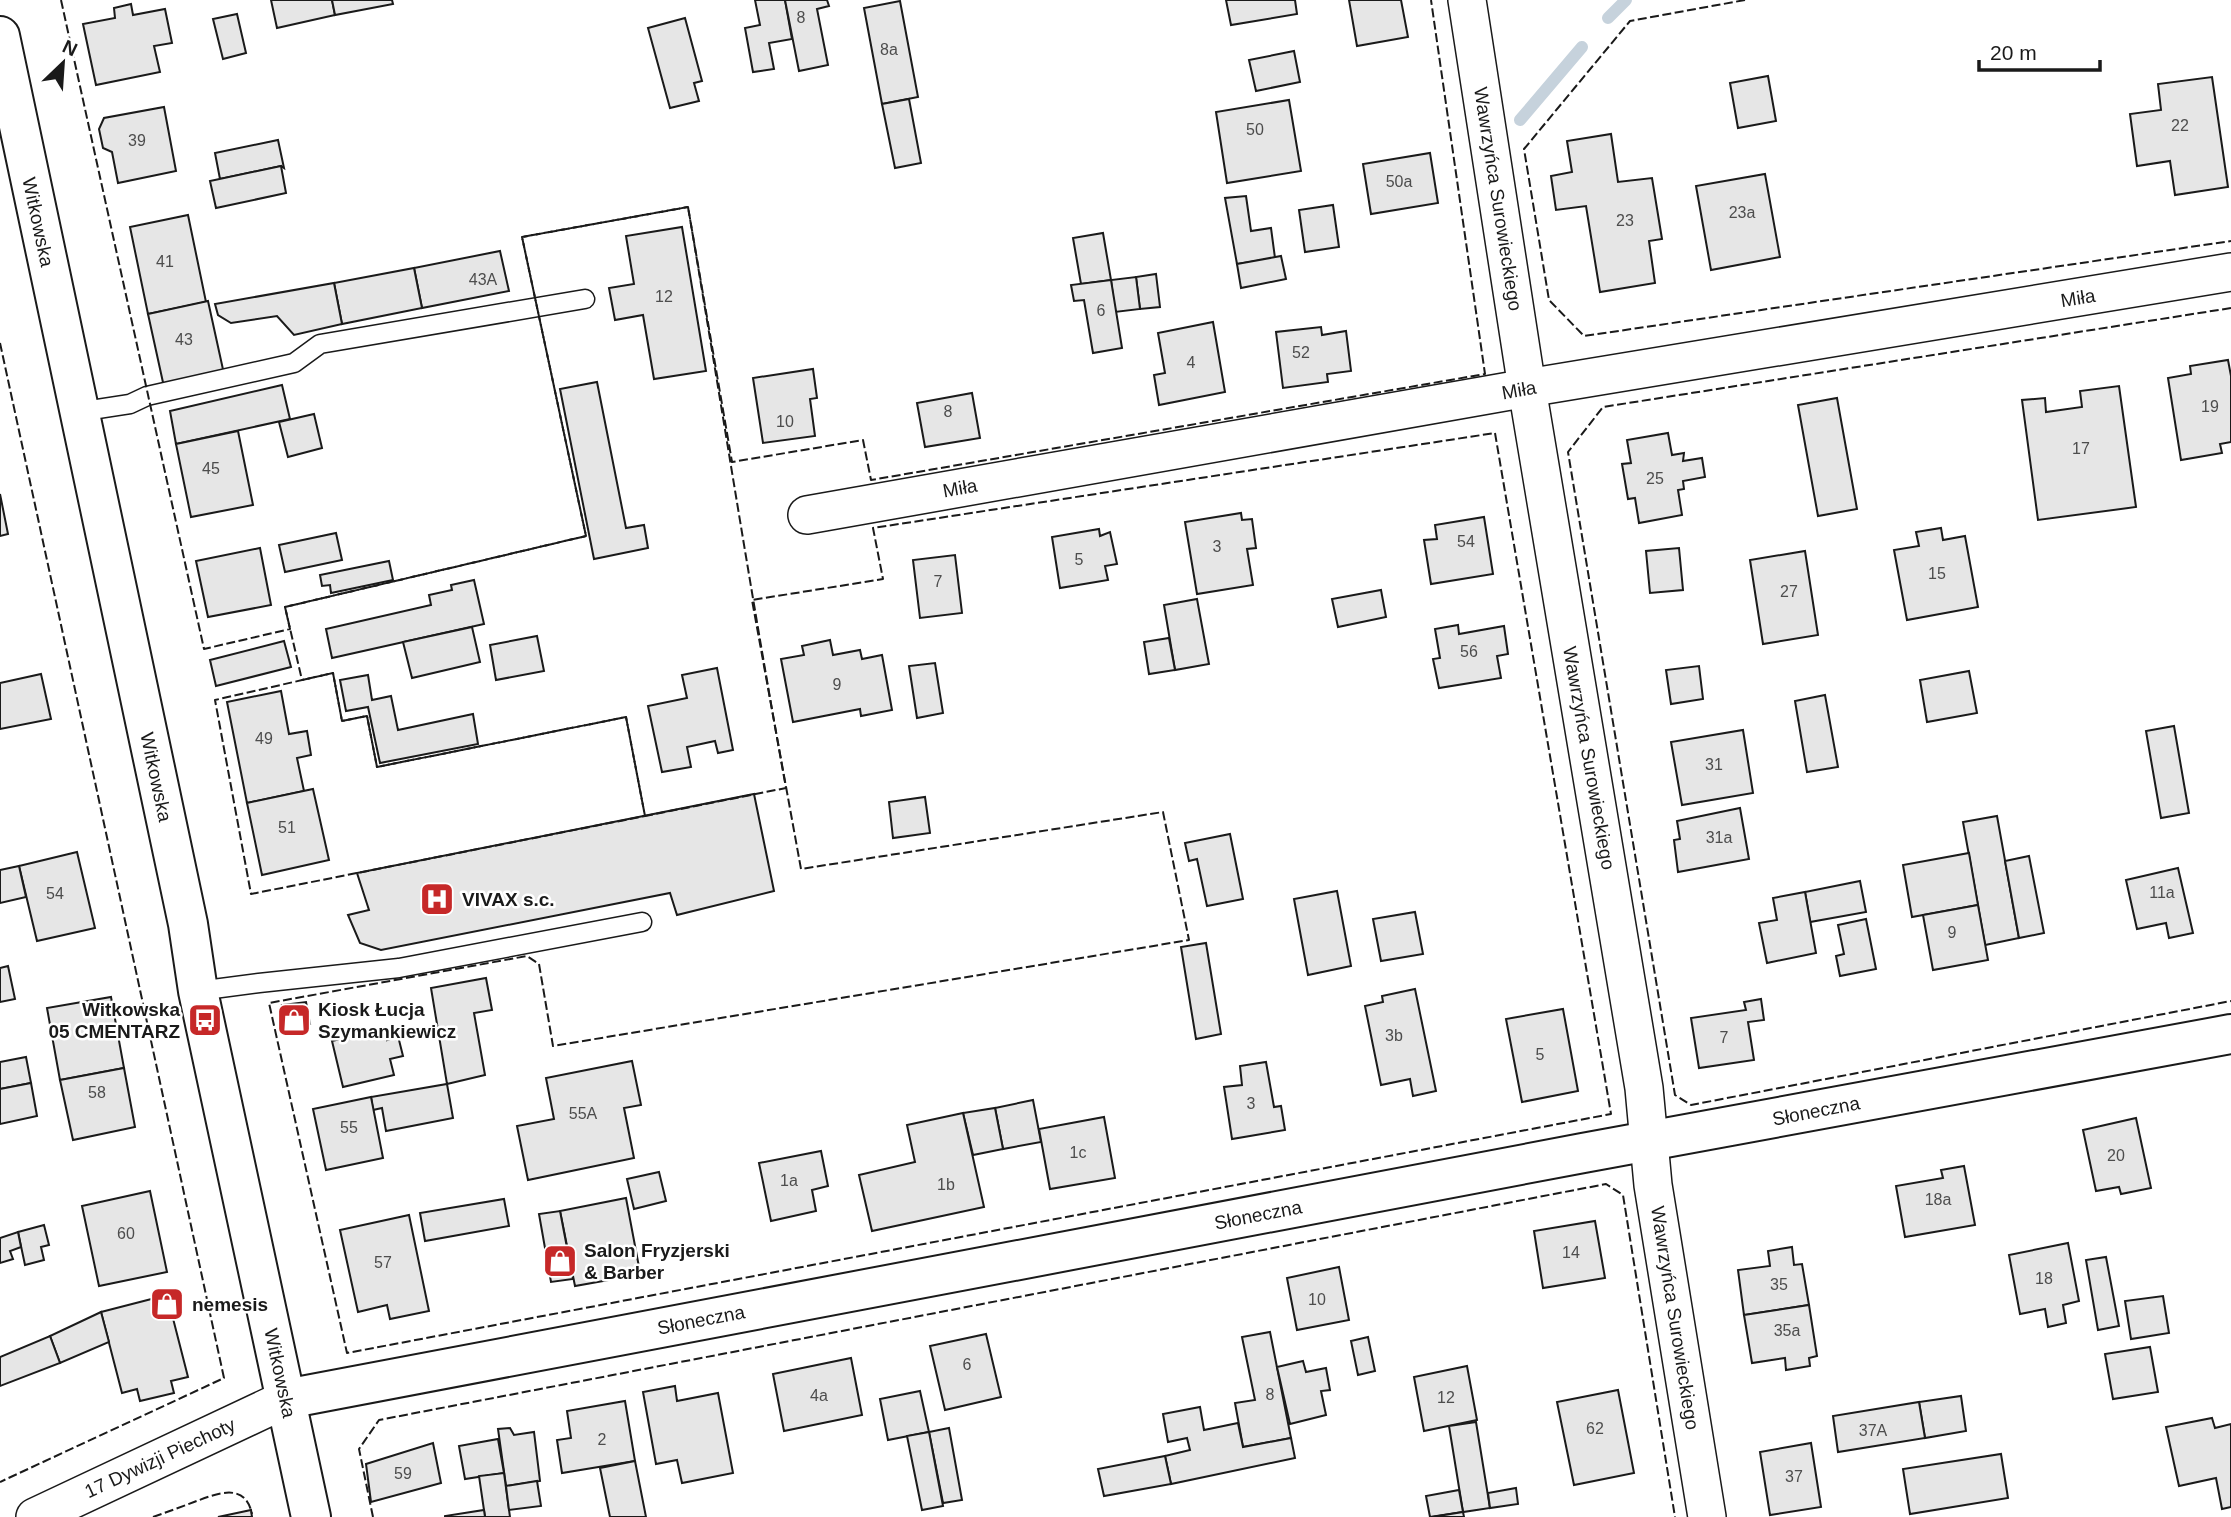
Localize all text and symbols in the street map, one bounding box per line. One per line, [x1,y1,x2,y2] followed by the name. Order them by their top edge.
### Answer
[797,9,806,26] house number: 8
[28,28,98,98] north arrow
[1979,28,2100,72] scale bar
[59,36,81,60] text: N
[880,41,898,58] house number: 8a
[1990,41,2037,64] text: 20 m
[1470,86,1526,312] street label: Wawrzyńca Surowieckiego
[2171,117,2189,134] house number: 22
[1246,121,1264,138] house number: 50
[128,132,146,149] house number: 39
[1386,173,1412,190] house number: 50a
[18,175,58,269] street label: Witkowska
[1729,204,1755,221] house number: 23a
[1616,212,1634,229] house number: 23
[156,253,174,270] house number: 41
[469,271,498,288] house number: 43A
[2059,285,2097,311] street label: Miła
[655,288,673,305] house number: 12
[1097,302,1106,319] house number: 6
[175,331,193,348] house number: 43
[1292,344,1310,361] house number: 52
[1187,354,1196,371] house number: 4
[1500,377,1538,403] street label: Miła
[2201,398,2219,415] house number: 19
[944,403,953,420] house number: 8
[776,413,794,430] house number: 10
[2072,440,2090,457] house number: 17
[202,460,220,477] house number: 45
[1646,470,1664,487] house number: 25
[941,475,979,501] street label: Miła
[1457,533,1475,550] house number: 54
[1213,538,1222,555] house number: 3
[1075,551,1084,568] house number: 5
[1928,565,1946,582] house number: 15
[934,573,943,590] house number: 7
[1780,583,1798,600] house number: 27
[1460,643,1478,660] house number: 56
[1559,645,1619,871] street label: Wawrzyńca Surowieckiego
[833,676,842,693] house number: 9
[136,730,176,824] street label: Witkowska
[255,730,273,747] house number: 49
[1705,756,1723,773] house number: 31
[278,819,296,836] house number: 51
[1706,829,1732,846] house number: 31a
[418,880,456,918] hospital icon: VIVAX s.c.
[2149,884,2175,901] house number: 11a
[46,885,64,902] house number: 54
[462,889,555,910] place label: VIVAX s.c.
[1948,924,1957,941] house number: 9
[48,999,180,1042] place label: Witkowska 05 CMENTARZ
[318,999,456,1042] place label: Kiosk Łucja Szymankiewicz
[186,1001,224,1039] bus stop icon: Witkowska 05 CMENTARZ
[275,1001,313,1039] shop icon: Kiosk Łucja Szymankiewicz
[1385,1027,1403,1044] house number: 3b
[1720,1029,1729,1046] house number: 7
[1536,1046,1545,1063] house number: 5
[88,1084,106,1101] house number: 58
[1770,1092,1862,1130] street label: Słoneczna
[1247,1095,1256,1112] house number: 3
[569,1105,598,1122] house number: 55A
[340,1119,358,1136] house number: 55
[1070,1144,1086,1161] house number: 1c
[2107,1147,2125,1164] house number: 20
[780,1172,798,1189] house number: 1a
[937,1176,955,1193] house number: 1b
[1925,1191,1951,1208] house number: 18a
[1212,1196,1304,1234] street label: Słoneczna
[1647,1205,1703,1431] street label: Wawrzyńca Surowieckiego
[117,1225,135,1242] house number: 60
[584,1240,730,1283] place label: Salon Fryzjerski & Barber
[541,1242,579,1280] shop icon: Salon Fryzjerski & Barber
[1562,1244,1580,1261] house number: 14
[374,1254,392,1271] house number: 57
[2035,1270,2053,1287] house number: 18
[1770,1276,1788,1293] house number: 35
[148,1285,186,1323] shop icon: nemesis
[1308,1291,1326,1308] house number: 10
[192,1294,268,1315] place label: nemesis
[655,1301,747,1339] street label: Słoneczna
[1774,1322,1800,1339] house number: 35a
[260,1326,300,1420] street label: Witkowska
[963,1356,972,1373] house number: 6
[1266,1386,1275,1403] house number: 8
[810,1387,828,1404] house number: 4a
[1437,1389,1455,1406] house number: 12
[81,1414,239,1502] street label: 17 Dywizji Piechoty
[1586,1420,1604,1437] house number: 62
[1859,1422,1888,1439] house number: 37A
[598,1431,607,1448] house number: 2
[394,1465,412,1482] house number: 59
[1785,1468,1803,1485] house number: 37

